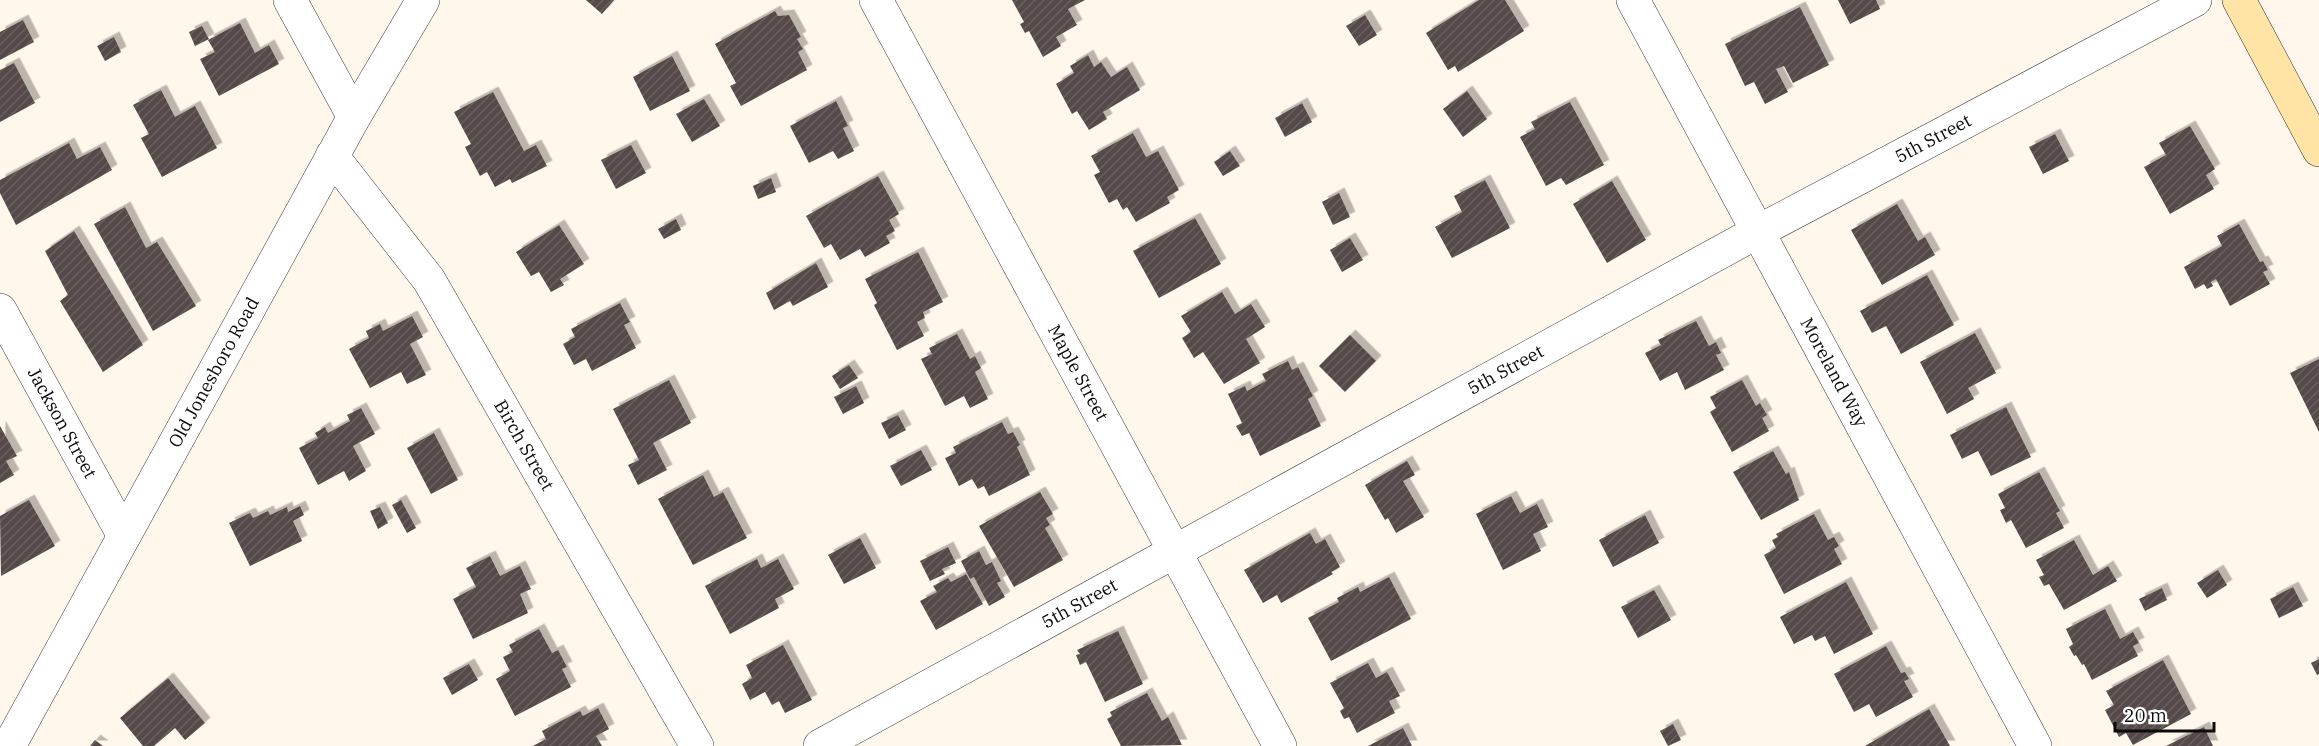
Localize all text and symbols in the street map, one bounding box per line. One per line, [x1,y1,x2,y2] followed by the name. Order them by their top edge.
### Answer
[1891,109,1975,168] street label: 5th Street
[163,293,264,451] street label: Old Jonesboro Road
[1795,313,1873,431] street label: Moreland Way
[1043,320,1114,425] street label: Maple Street
[1463,339,1547,400] street label: 5th Street
[23,363,102,482] street label: Jackson Street
[489,395,560,494] street label: Birch Street
[1037,573,1121,633] street label: 5th Street
[2115,695,2214,733] scale bar
[2124,704,2167,727] text: 20 m

